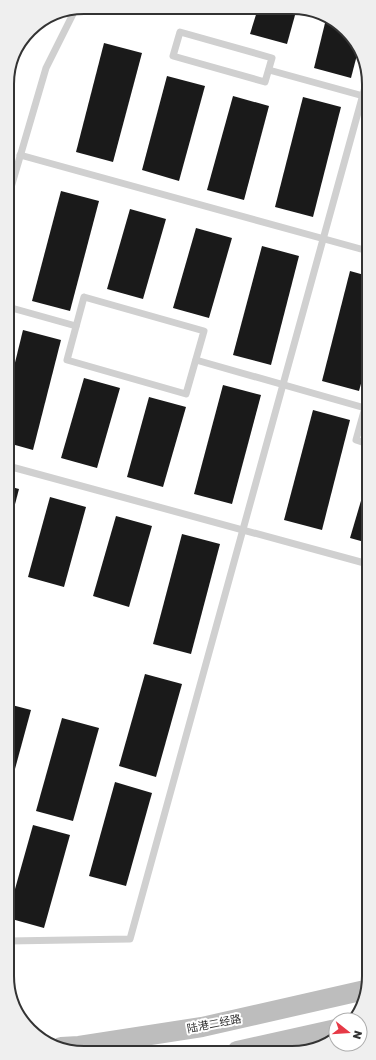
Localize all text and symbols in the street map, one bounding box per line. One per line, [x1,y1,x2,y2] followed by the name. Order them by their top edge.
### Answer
[186,1011,242,1035] street label: 陆港二经路
[328,1012,368,1052] north arrow
[351,1029,365,1041] text: N

